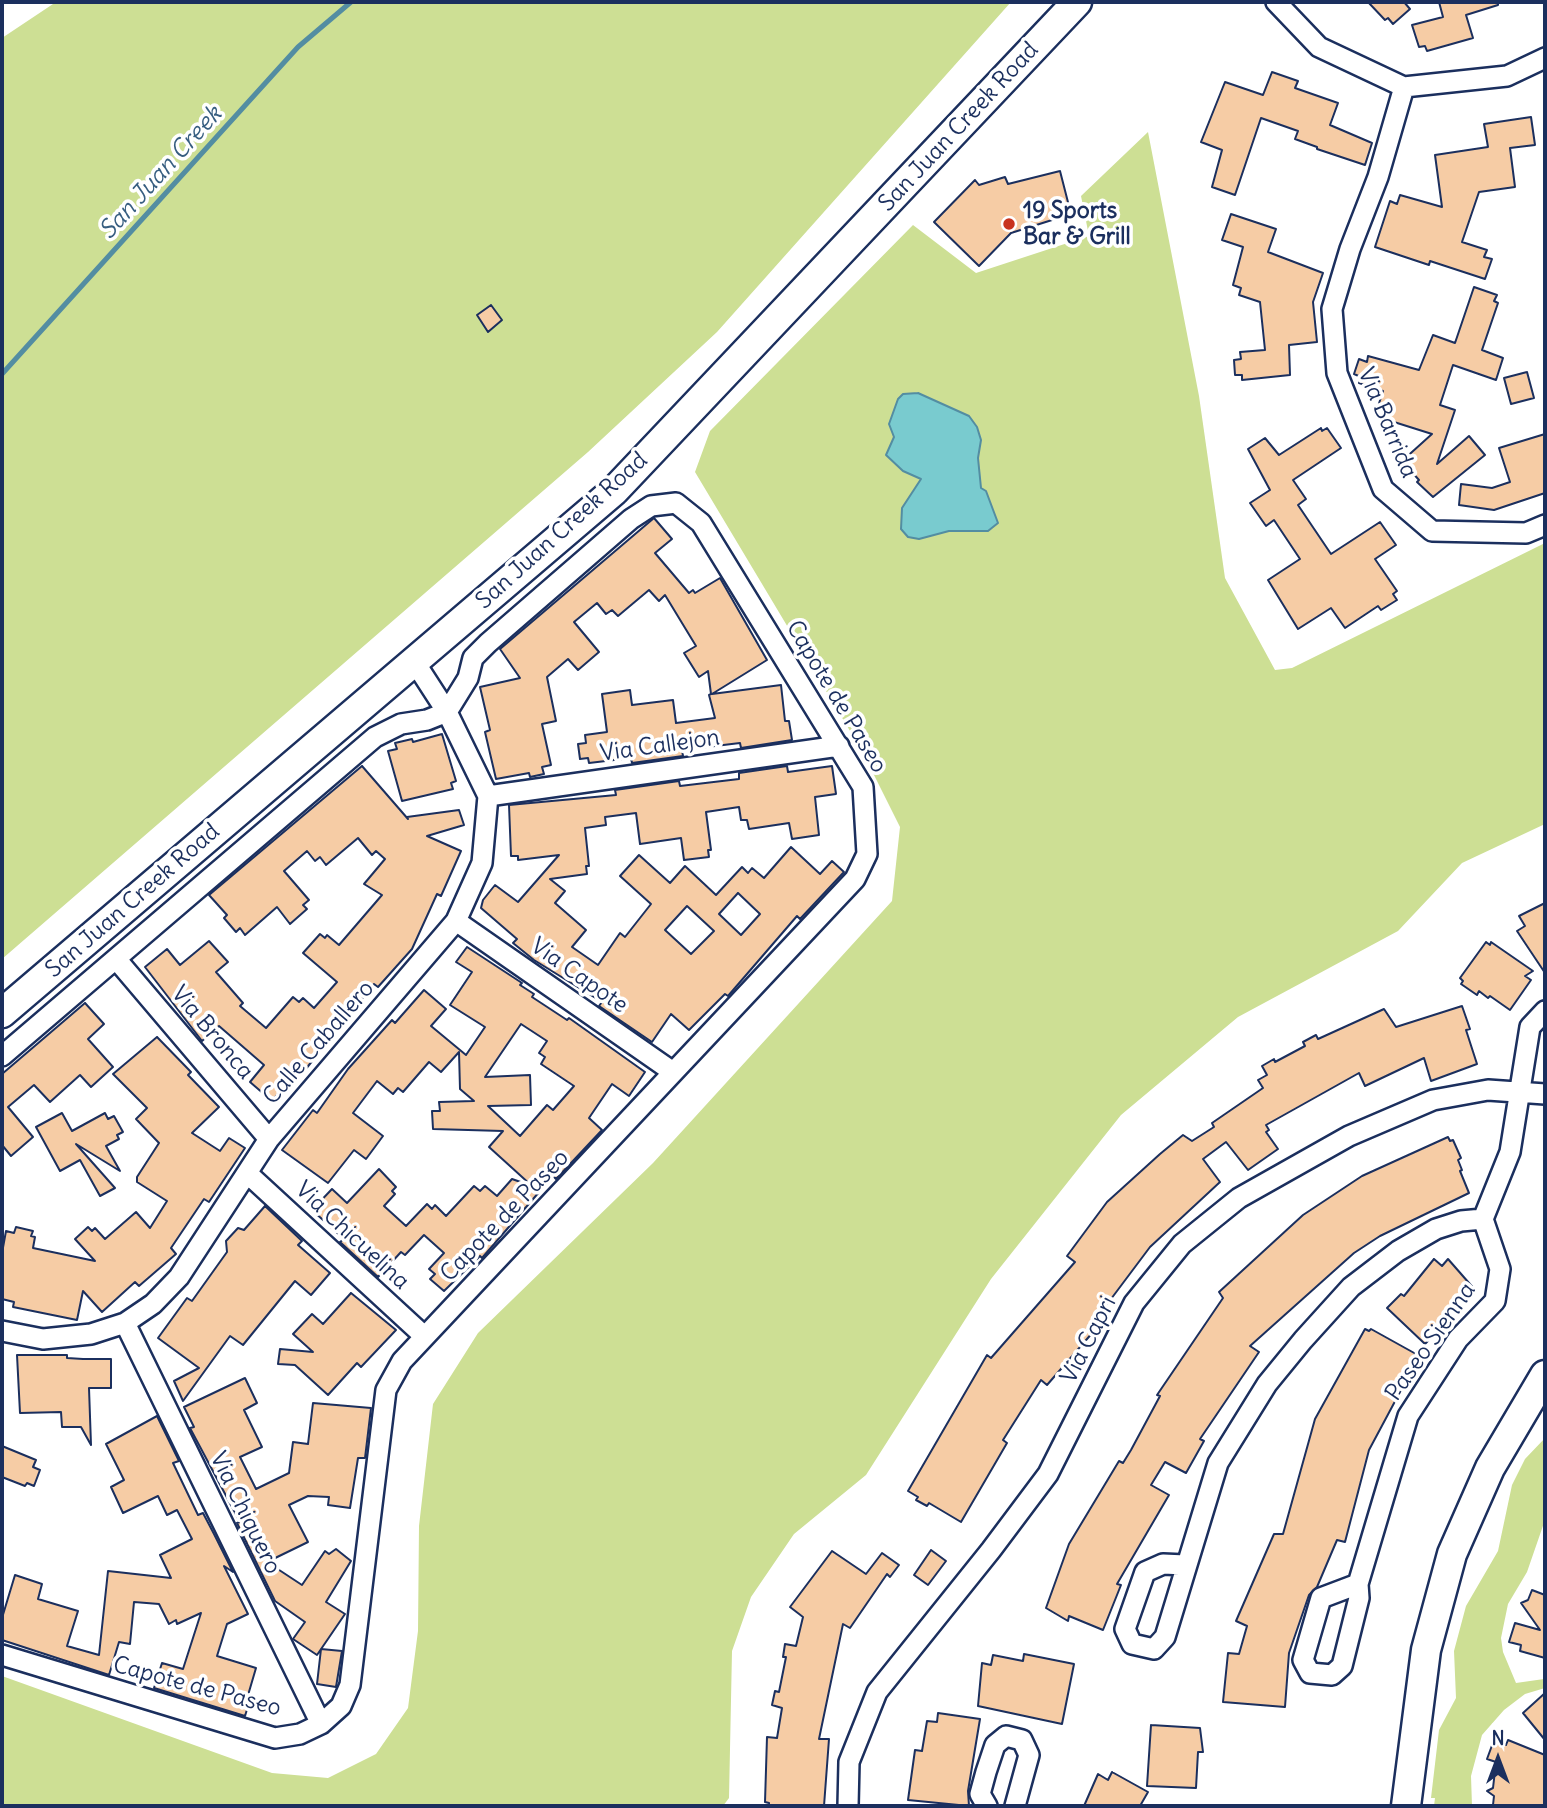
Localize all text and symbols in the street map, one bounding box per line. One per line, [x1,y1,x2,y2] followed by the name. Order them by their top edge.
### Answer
[873,37,1045,217] street label: San Juan Creek Road
[94,101,228,245] water label: San Juan Creek
[1023,197,1131,251] place label: 19 Sports Bar & Grill
[1001,216,1017,232] marker: 19 Sports Bar & Grill
[1351,364,1423,482] street label: Via Barrida
[471,447,653,615] street label: San Juan Creek Road
[780,616,892,778] street label: Capote de Paseo
[599,724,721,768] street label: Via Callejon
[40,818,226,984] street label: San Juan Creek Road
[525,933,633,1019] street label: Via Capote
[258,975,380,1111] street label: Calle Caballero
[165,981,259,1085] street label: Via Bronca
[435,1144,575,1288] street label: Capote de Paseo
[289,1176,415,1296] street label: Via Chicuelina
[1380,1278,1482,1406] street label: Paseo Sienna
[1055,1292,1123,1388] street label: Via Capri
[204,1448,286,1578] street label: Via Chiquero
[110,1651,284,1723] street label: Capote de Paseo
[1463,1724,1533,1794] north arrow
[1491,1726,1505,1750] text: N

